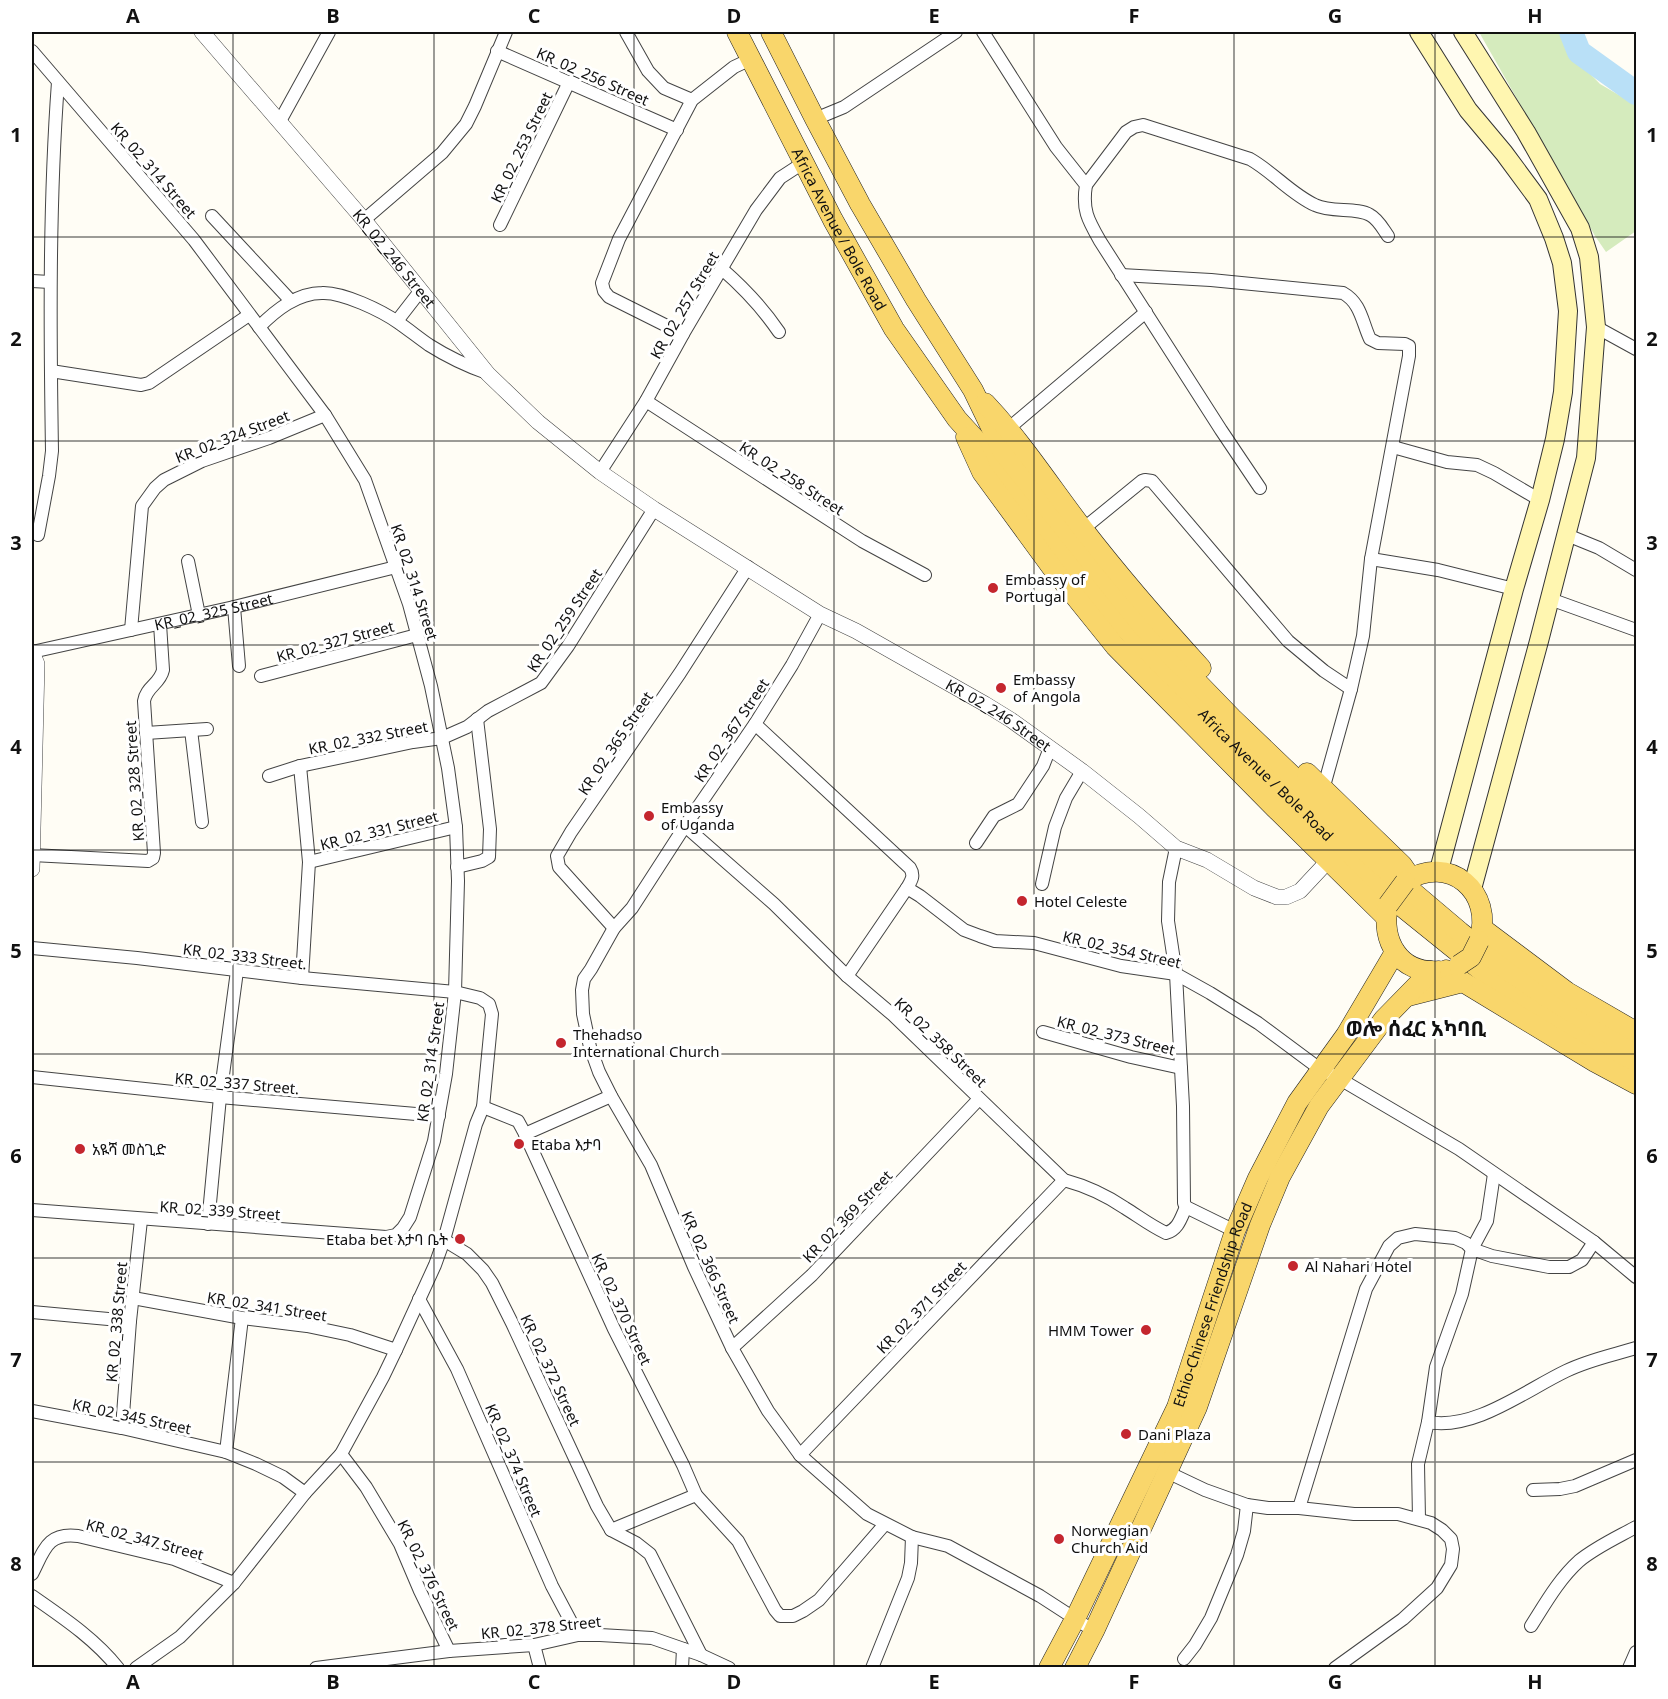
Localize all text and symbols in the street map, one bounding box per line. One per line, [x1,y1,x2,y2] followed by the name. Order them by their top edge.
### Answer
[126,2,140,29] text: A
[326,2,340,29] text: B
[528,2,541,29] text: C
[727,2,741,29] text: D
[928,2,940,29] text: E
[1129,2,1139,29] text: F
[1328,2,1342,29] text: G
[1527,2,1543,29] text: H
[534,42,653,110] street label: KR_02_256 Street
[486,88,557,206] street label: KR_02_253 Street
[107,118,202,223] street label: KR_02_314 Street
[10,121,22,148] text: 1
[1646,121,1658,148] text: 1
[788,144,891,314] street label: Africa Avenue / Bole Road
[349,205,441,312] street label: KR_02_246 Street
[645,247,723,362] street label: KR_02_257 Street
[10,325,22,352] text: 2
[1646,325,1658,352] text: 2
[172,405,293,467] street label: KR_02_324 Street
[736,437,849,520] street label: KR_02_258 Street
[387,521,443,643] street label: KR_02_314 Street
[10,529,22,556] text: 3
[1646,529,1658,556] text: 3
[522,564,606,676] street label: KR_02_259 Street
[1005,569,1086,606] place label: Embassy of Portugal
[986,581,1000,595] marker: Embassy of Portugal
[152,588,275,634] street label: KR_02_325 Street
[274,616,397,666] street label: KR_02_327 Street
[1013,669,1081,706] place label: Embassy of Angola
[689,674,773,786] street label: KR_02_367 Street
[942,674,1056,756] street label: KR_02_246 Street
[994,681,1008,695] marker: Embassy of Angola
[573,687,657,799] street label: KR_02_365 Street
[1194,704,1338,845] street label: Africa Avenue / Bole Road
[307,716,430,758] street label: KR_02_332 Street
[120,719,148,842] street label: KR_02_328 Street
[10,733,22,760] text: 4
[1646,733,1658,760] text: 4
[661,797,735,834] place label: Embassy of Uganda
[318,806,441,854] street label: KR_02_331 Street
[642,809,656,823] marker: Embassy of Uganda
[1034,891,1127,911] place label: Hotel Celeste
[1015,894,1029,908] marker: Hotel Celeste
[1061,926,1184,972] street label: KR_02_354 Street
[10,937,22,964] text: 5
[1646,937,1658,964] text: 5
[182,938,308,974] street label: KR_02_333 Street.
[891,993,992,1092] street label: KR_02_358 Street
[412,1000,448,1123] street label: KR_02_314 Street
[1055,1011,1178,1059] street label: KR_02_373 Street
[1346,1014,1486,1042] district label: ወሎ ሰፈር አካባቢ
[573,1024,720,1061] place label: Thehadso International Church
[554,1036,568,1050] marker: Thehadso International Church
[174,1068,300,1098] street label: KR_02_337 Street.
[531,1134,601,1154] place label: Etaba እታባ
[512,1137,526,1151] marker: Etaba እታባ
[92,1139,167,1159] place label: አዪሻ መስጊድ
[10,1142,22,1169] text: 6
[73,1142,87,1156] marker: አዪሻ መስጊድ
[1646,1142,1658,1169] text: 6
[798,1165,897,1266] street label: KR_02_369 Street
[159,1196,282,1224] street label: KR_02_339 Street
[1168,1199,1256,1410] street label: Ethio-Chinese Friendship Road
[677,1208,745,1327] street label: KR_02_366 Street
[326,1229,448,1249] place label: Etaba bet እታባ ቤት
[453,1232,467,1246] marker: Etaba bet እታባ ቤት
[587,1250,657,1369] street label: KR_02_370 Street
[872,1256,971,1357] street label: KR_02_371 Street
[1305,1256,1412,1276] place label: Al Nahari Hotel
[1286,1259,1300,1273] marker: Al Nahari Hotel
[101,1260,131,1383] street label: KR_02_338 Street
[206,1287,329,1325] street label: KR_02_341 Street
[516,1311,586,1430] street label: KR_02_372 Street
[1048,1320,1134,1340] place label: HMM Tower
[1139,1323,1153,1337] marker: HMM Tower
[10,1346,22,1373] text: 7
[1646,1346,1658,1373] text: 7
[71,1394,194,1438] street label: KR_02_345 Street
[481,1400,547,1520] street label: KR_02_374 Street
[1138,1424,1211,1444] place label: Dani Plaza
[1119,1427,1133,1441] marker: Dani Plaza
[84,1514,207,1564] street label: KR_02_347 Street
[394,1516,465,1634] street label: KR_02_376 Street
[1071,1520,1149,1557] place label: Norwegian Church Aid
[1052,1532,1066,1546] marker: Norwegian Church Aid
[10,1550,22,1577] text: 8
[1646,1550,1658,1577] text: 8
[480,1611,603,1643] street label: KR_02_378 Street
[126,1668,140,1695] text: A
[326,1668,340,1695] text: B
[528,1668,541,1695] text: C
[727,1668,741,1695] text: D
[928,1668,940,1695] text: E
[1129,1668,1139,1695] text: F
[1328,1668,1342,1695] text: G
[1527,1668,1543,1695] text: H

